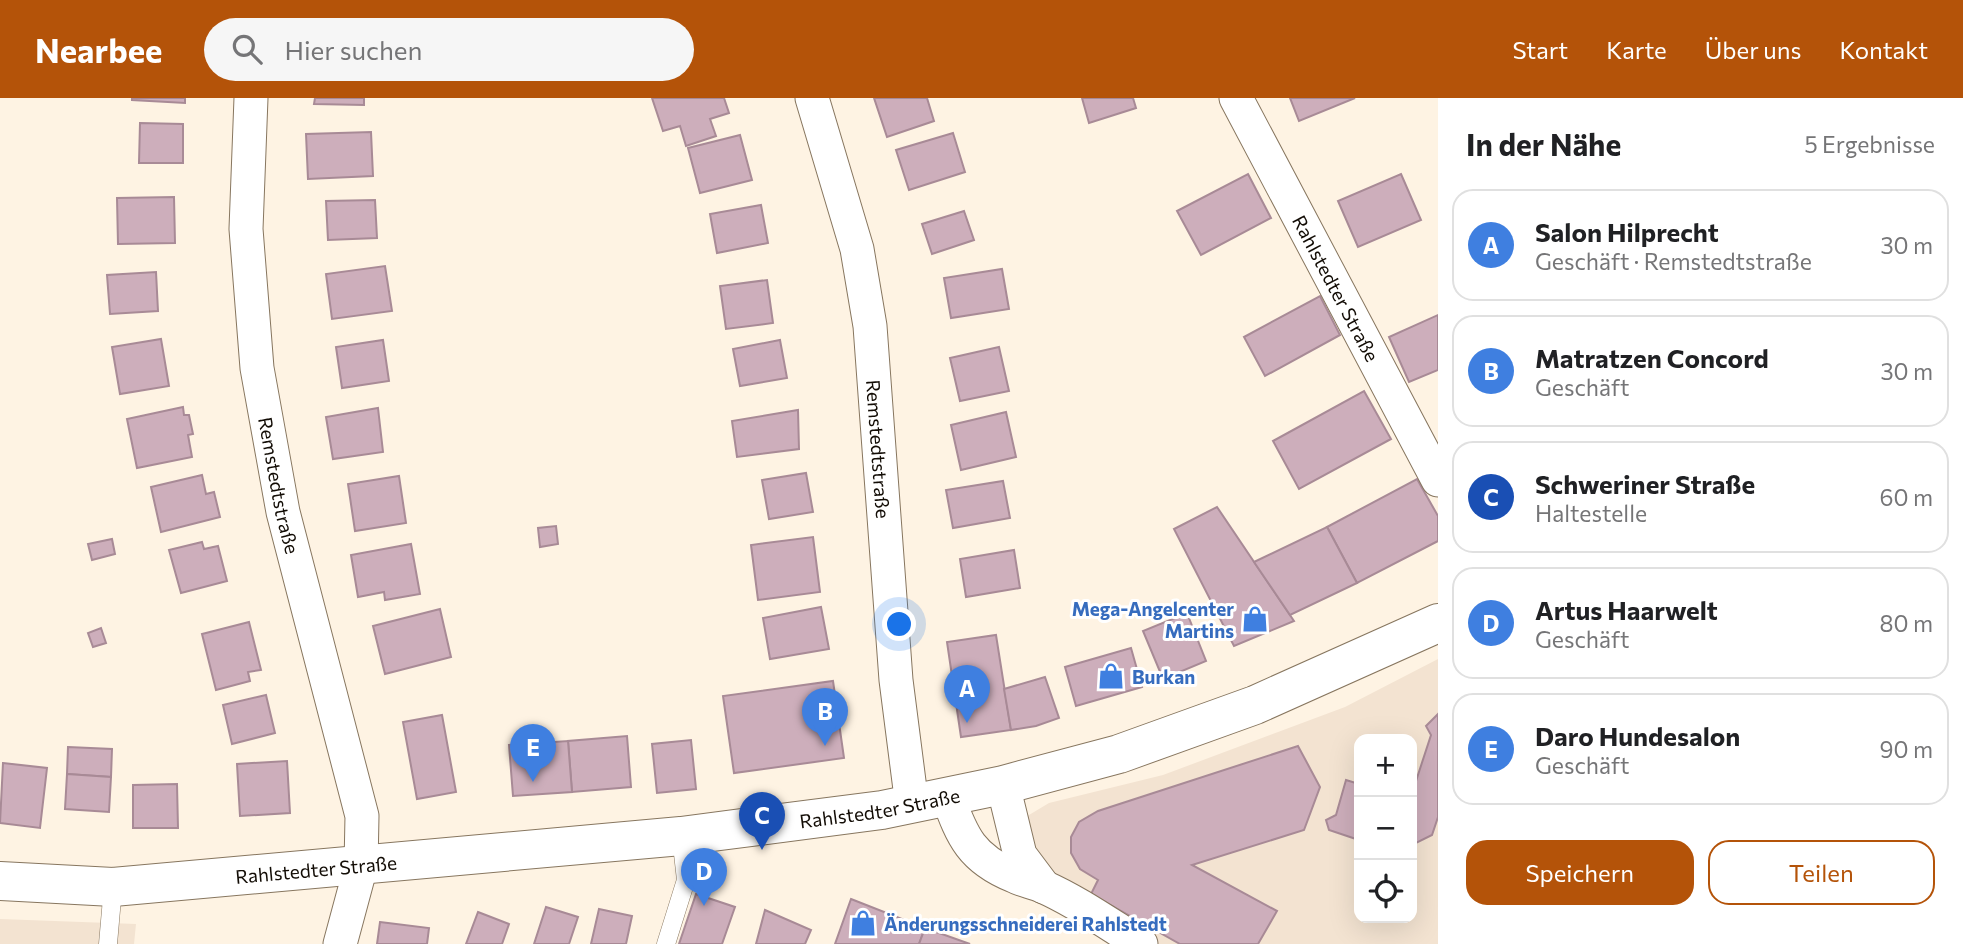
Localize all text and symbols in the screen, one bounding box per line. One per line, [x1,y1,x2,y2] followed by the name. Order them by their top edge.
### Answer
[204,18,694,81] search box
[35,29,162,70] text: Nearbee
[228,30,266,68] icon: search
[284,34,422,65] text: Hier suchen
[1513,35,1568,64] text: Start
[1606,35,1667,64] text: Karte
[1705,35,1801,64] text: Über uns
[1839,35,1928,64] text: Kontakt
[1466,125,1621,162] text: In der Nähe
[1804,130,1935,158] text: 5 Ergebnisse
[1288,211,1385,365] street label: Rahlstedter Straße
[1535,216,1719,247] text: Salon Hilprecht
[1483,231,1499,259] text: A
[1880,231,1933,259] text: 30 m
[1535,247,1812,275] text: Geschäft · Remstedtstraße
[1535,342,1769,373] text: Matratzen Concord
[1483,357,1499,385] text: B
[1880,357,1933,385] text: 30 m
[1535,373,1629,401] text: Geschäft
[862,379,896,519] street label: Remstedtstraße
[255,415,305,556] street label: Remstedtstraße
[1535,468,1755,499] text: Schweriner Straße
[1483,483,1499,511] text: C
[1880,483,1933,511] text: 60 m
[1535,499,1647,527] text: Haltestelle
[1535,594,1718,625] text: Artus Haarwelt
[1072,597,1234,642] place label: Mega-Angelcenter Martins
[1240,604,1270,634] shop icon: Mega-Angelcenter Martins
[882,607,916,641] your location
[1483,609,1499,637] text: D
[1880,609,1933,637] text: 80 m
[1535,625,1629,653] text: Geschäft
[1096,661,1126,691] shop icon: Burkan
[944,665,990,723] pin: A
[1132,665,1195,688] place label: Burkan
[802,688,848,746] pin: B
[1535,720,1740,751] text: Daro Hundesalon
[510,724,556,782] pin: E
[1354,734,1417,923] map controls
[1354,734,1417,797] button: +
[1484,735,1498,763] text: E
[1880,735,1933,763] text: 90 m
[1535,751,1629,779] text: Geschäft
[798,783,962,832] street label: Rahlstedter Straße
[739,792,785,850] pin: C
[1354,797,1417,860] button: −
[1466,840,1694,905] button: Speichern
[1708,840,1935,905] button: Teilen
[681,848,727,906] pin: D
[234,850,398,887] street label: Rahlstedter Straße
[1354,860,1417,923] button: locate
[848,908,878,938] shop icon: Änderungsschneiderei Rahlstedt
[884,912,1167,935] place label: Änderungsschneiderei Rahlstedt

